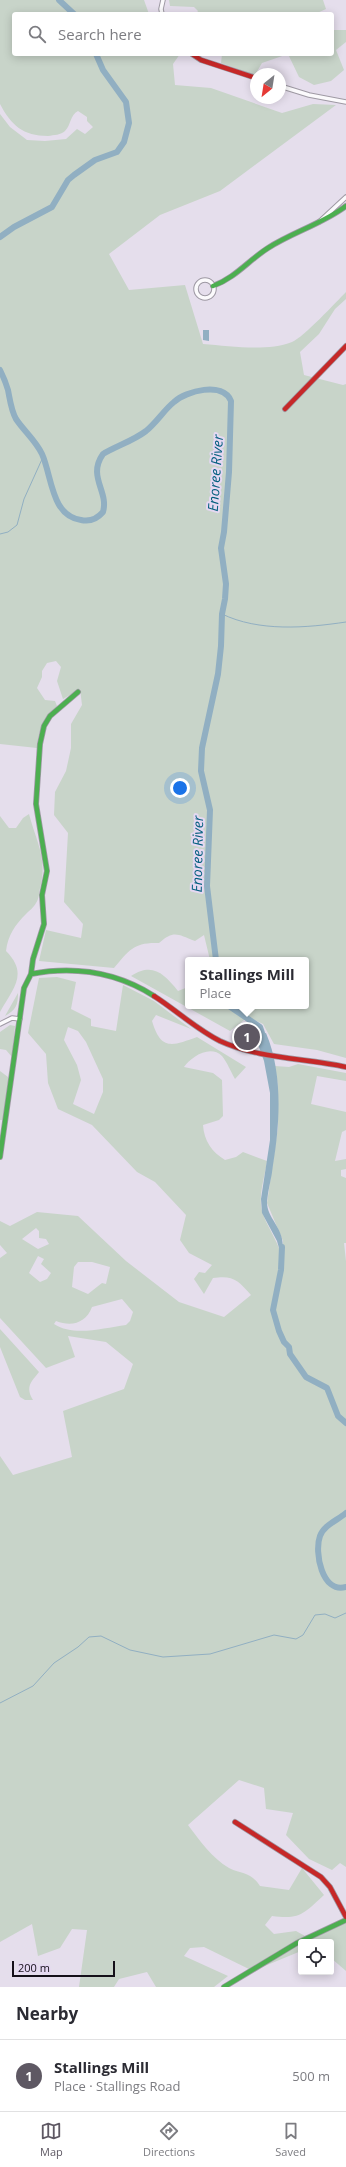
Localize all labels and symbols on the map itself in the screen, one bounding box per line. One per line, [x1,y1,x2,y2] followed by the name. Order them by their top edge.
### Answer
[250,68,286,104] north arrow
[203,434,227,512] water label: Enoree River
[170,778,190,798] your location
[187,815,207,893] water label: Enoree River
[234,1022,260,1052] pin: 1
[12,1959,115,1978] scale bar

